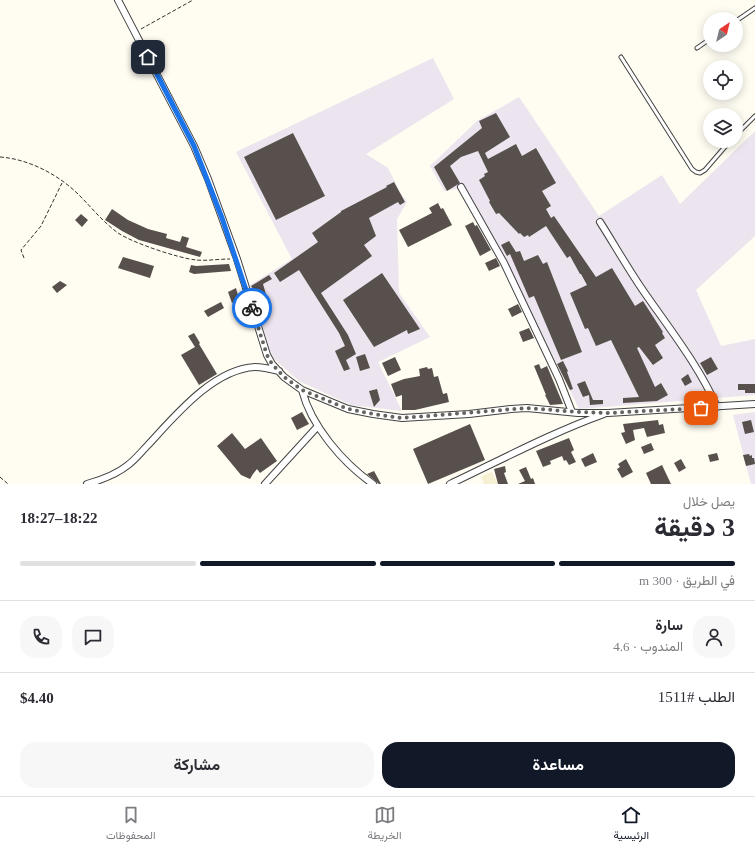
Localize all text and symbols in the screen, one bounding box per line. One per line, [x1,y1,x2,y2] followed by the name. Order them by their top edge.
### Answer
[703,12,743,52] north arrow
[703,12,743,148] map controls
[131,40,165,74] pin
[137,46,159,68] icon: home
[703,60,743,100] button: locate
[703,108,743,148] button: layers
[232,288,272,328] courier
[241,297,263,319] icon: bike
[684,391,718,425] pin
[690,397,712,419] icon: bag
[683,494,735,509] text: يصل خلال
[20,510,98,526] text: 18:22–18:27
[654,513,735,542] text: 3 دقيقة
[639,573,735,588] text: في الطريق · 300 m
[20,616,62,658] button: phone
[72,616,114,658] button: chat
[693,616,735,658] button: person
[655,617,683,633] text: سارة
[613,639,683,654] text: المندوب · 4.6
[658,689,735,705] text: الطلب #1511
[20,690,54,706] text: $4.40
[20,742,374,788] button: مشاركة
[382,742,735,788] button: مساعدة
[106,804,156,845] tab: المحفوظات
[368,804,402,845] tab: الخريطة
[613,804,649,845] tab: الرئيسية

